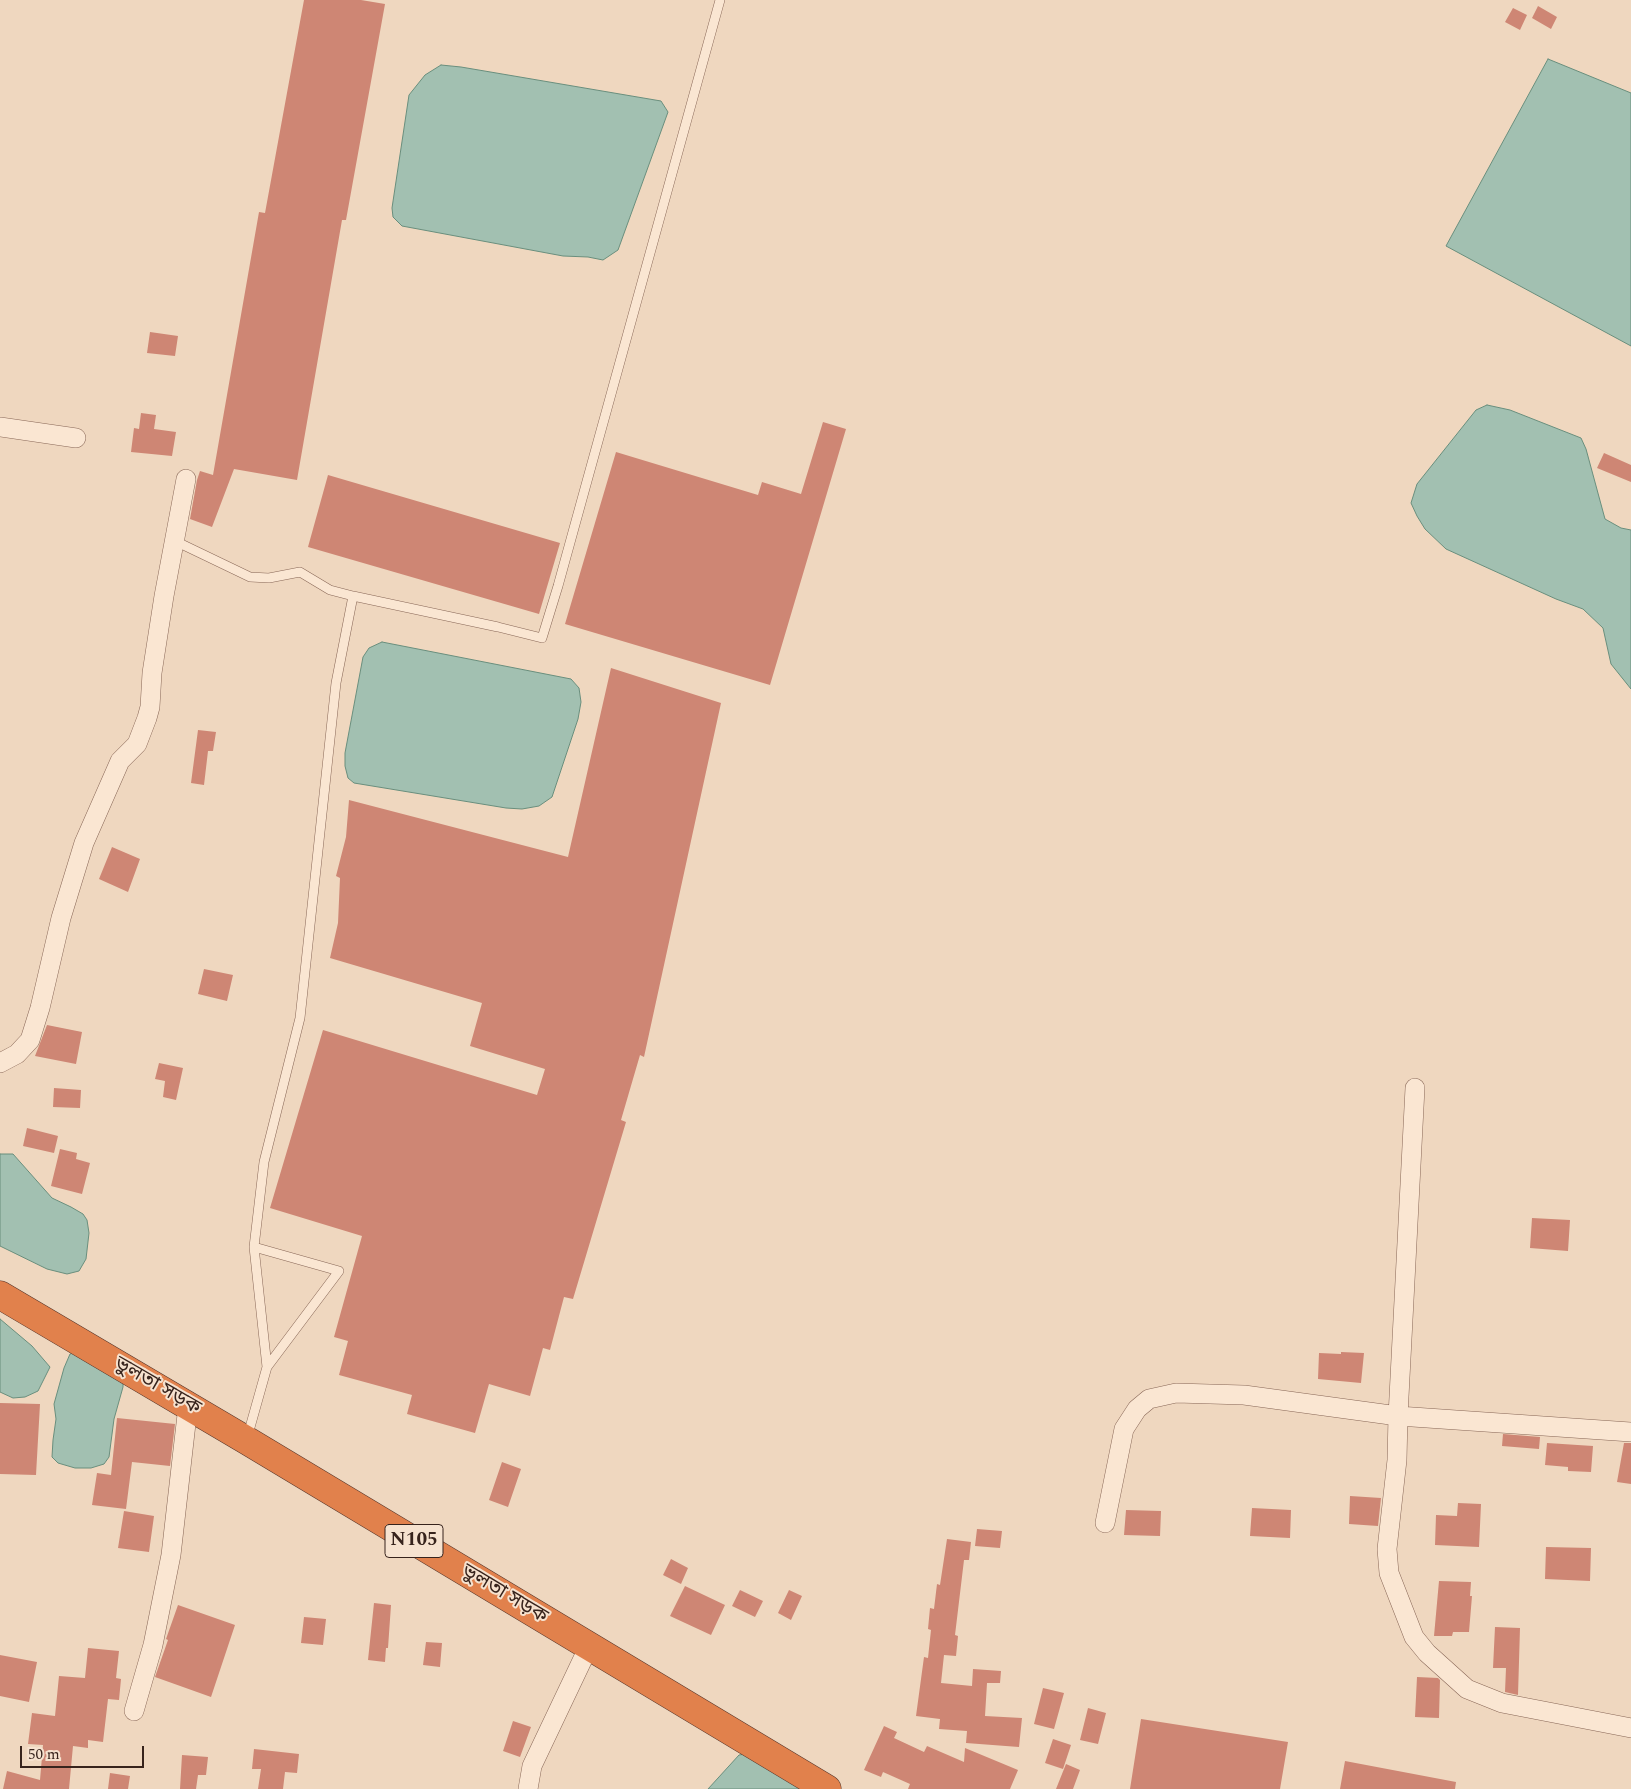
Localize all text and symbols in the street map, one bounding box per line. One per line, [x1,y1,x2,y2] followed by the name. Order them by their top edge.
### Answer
[109,1353,205,1421] street label: ভুলতা সড়ক
[385,1524,443,1558] road number: N105
[457,1560,551,1630] street label: ভুলতা সড়ক
[22,1736,146,1768] scale bar
[28,1743,60,1766] text: 50 m

